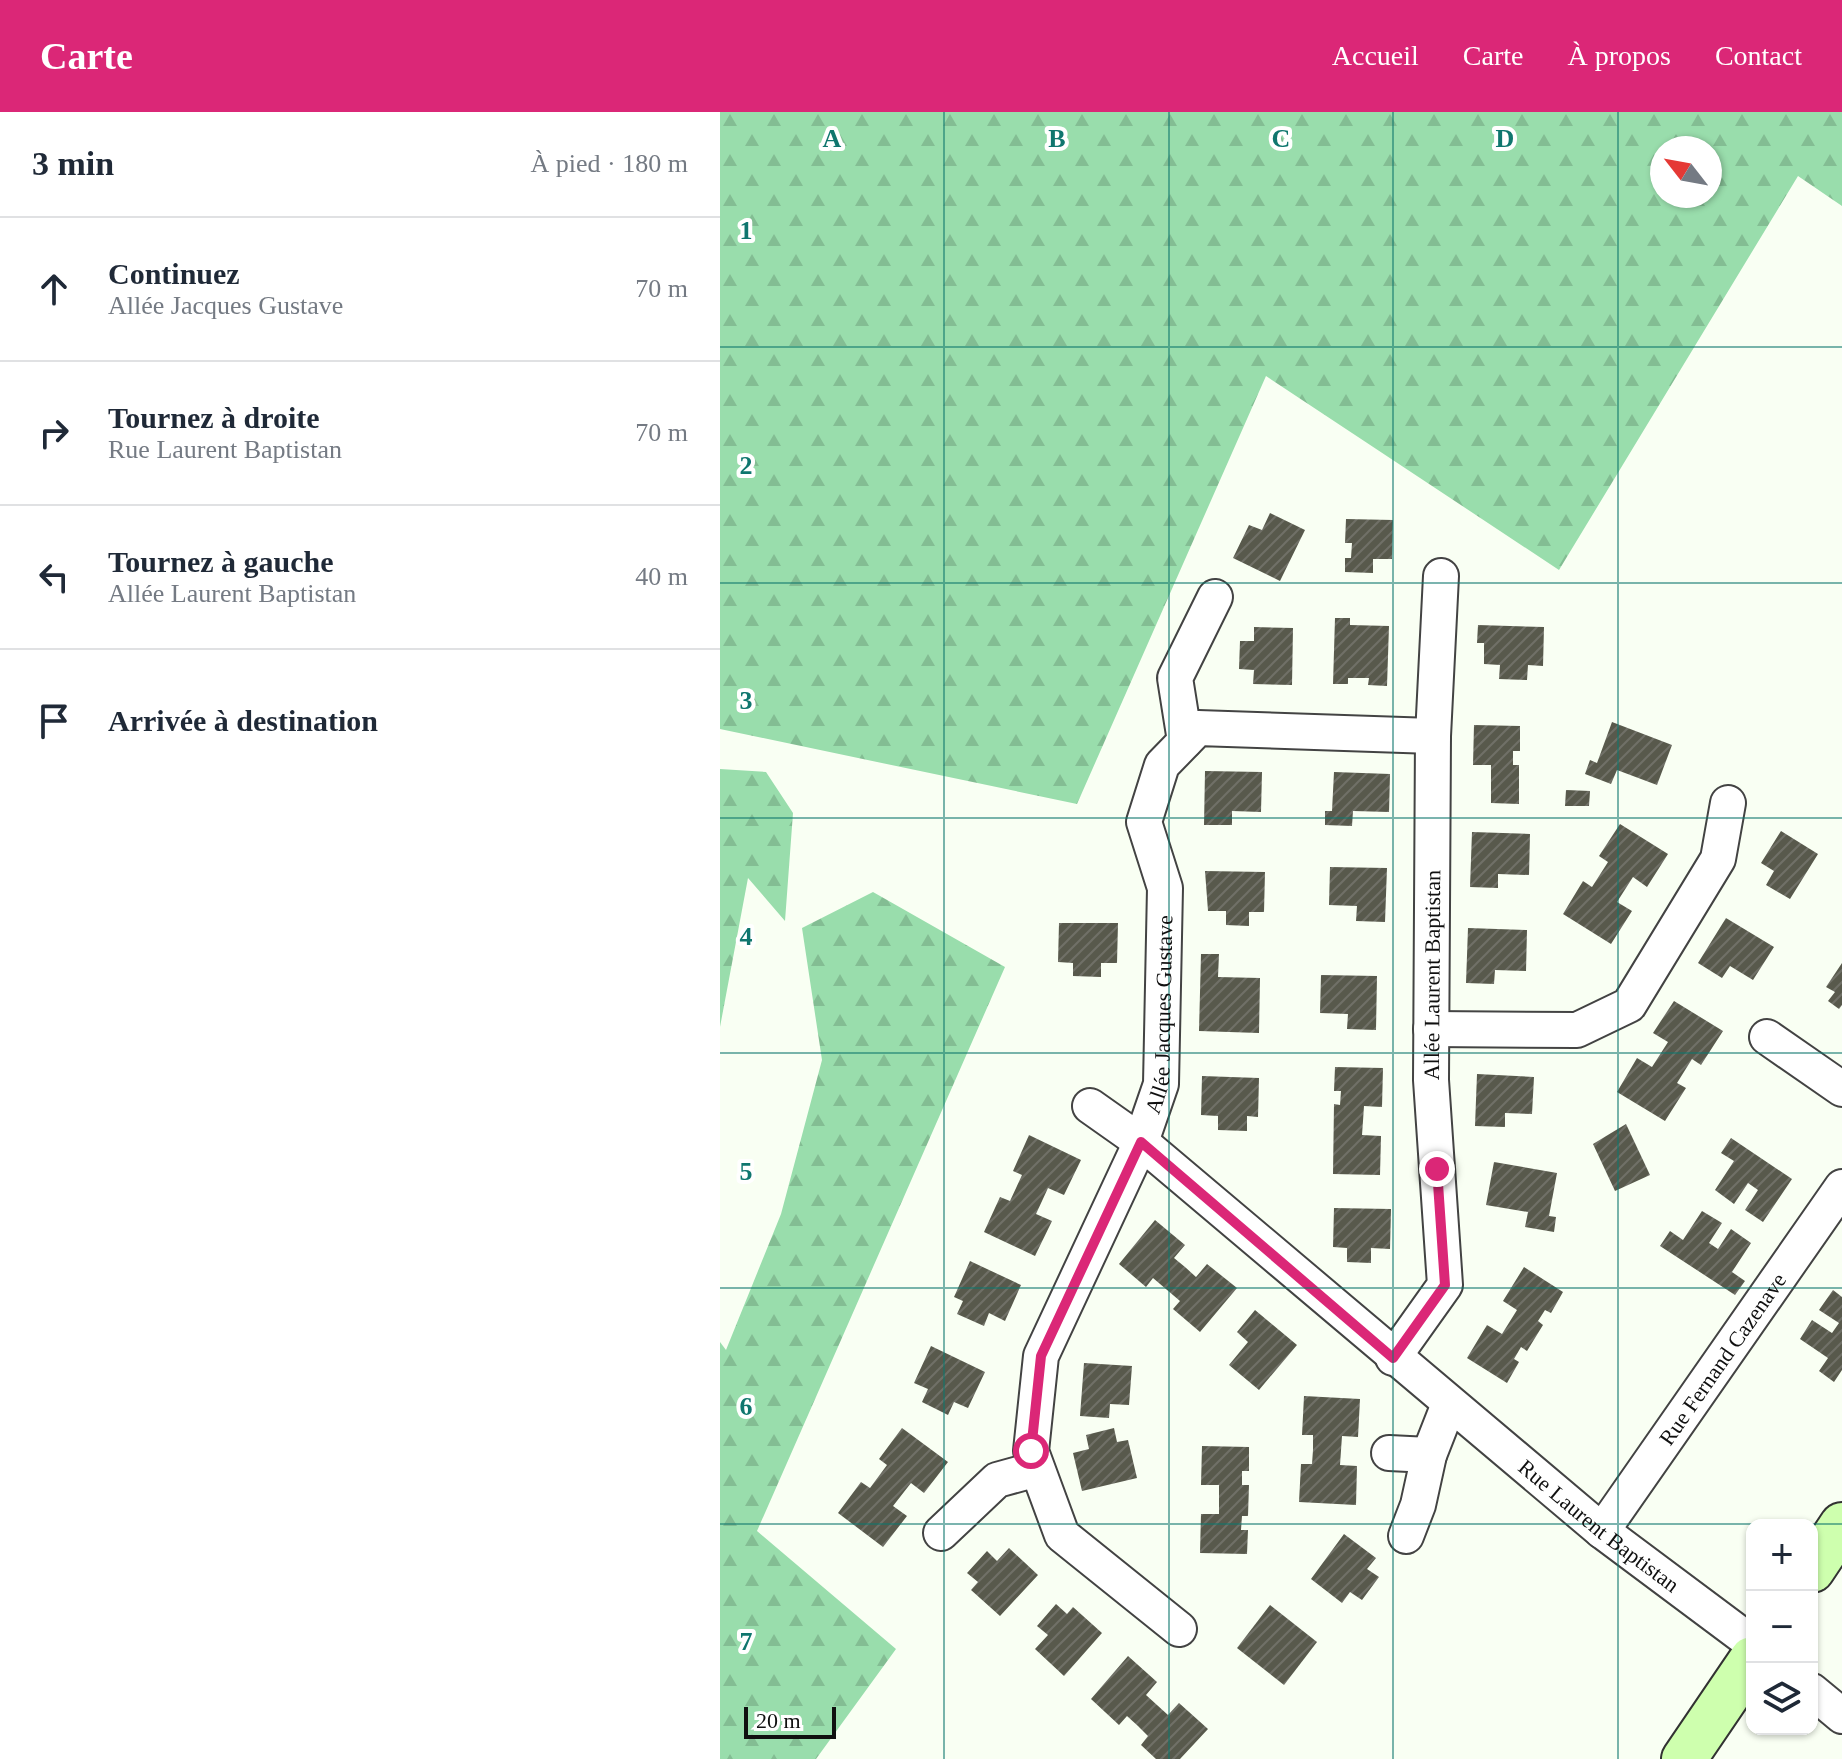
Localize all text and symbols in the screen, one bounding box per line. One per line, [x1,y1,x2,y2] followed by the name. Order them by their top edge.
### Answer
[40,35,133,77] text: Carte
[1332,40,1419,71] text: Accueil
[1463,40,1523,71] text: Carte
[1567,40,1671,71] text: À propos
[1715,40,1802,71] text: Contact
[823,124,842,153] text: A
[1048,124,1066,153] text: B
[1272,124,1290,153] text: C
[1496,124,1514,153] text: D
[1650,136,1722,208] north arrow
[32,145,114,182] text: 3 min
[531,149,688,178] text: À pied · 180 m
[740,216,753,245] text: 1
[108,257,240,290] text: Continuez
[32,267,76,311] icon: ahead
[635,274,688,303] text: 70 m
[108,291,343,320] text: Allée Jacques Gustave
[108,401,320,434] text: Tournez à droite
[32,411,76,455] icon: right
[635,418,688,447] text: 70 m
[108,435,342,464] text: Rue Laurent Baptistan
[740,451,753,480] text: 2
[108,545,334,578] text: Tournez à gauche
[32,555,76,599] icon: left
[635,562,688,591] text: 40 m
[108,579,356,608] text: Allée Laurent Baptistan
[740,686,753,715] text: 3
[32,699,76,743] icon: arrive
[108,704,378,737] text: Arrivée à destination
[1419,870,1445,1080] street label: Allée Laurent Baptistan
[1140,915,1177,1117] street label: Allée Jacques Gustave
[740,922,753,951] text: 4
[1419,1151,1455,1187] route end
[740,1157,753,1186] text: 5
[1654,1268,1791,1450] street label: Rue Fernand Cazenave
[740,1392,753,1421] text: 6
[1013,1433,1049,1469] route start
[1514,1454,1684,1597] street label: Rue Laurent Baptistan
[1746,1519,1818,1735] map controls
[1746,1519,1818,1591] button: +
[1746,1591,1818,1663] button: −
[740,1627,753,1656] text: 7
[1746,1663,1818,1735] button: layers
[744,1703,836,1739] scale bar
[756,1708,801,1733] text: 20 m

